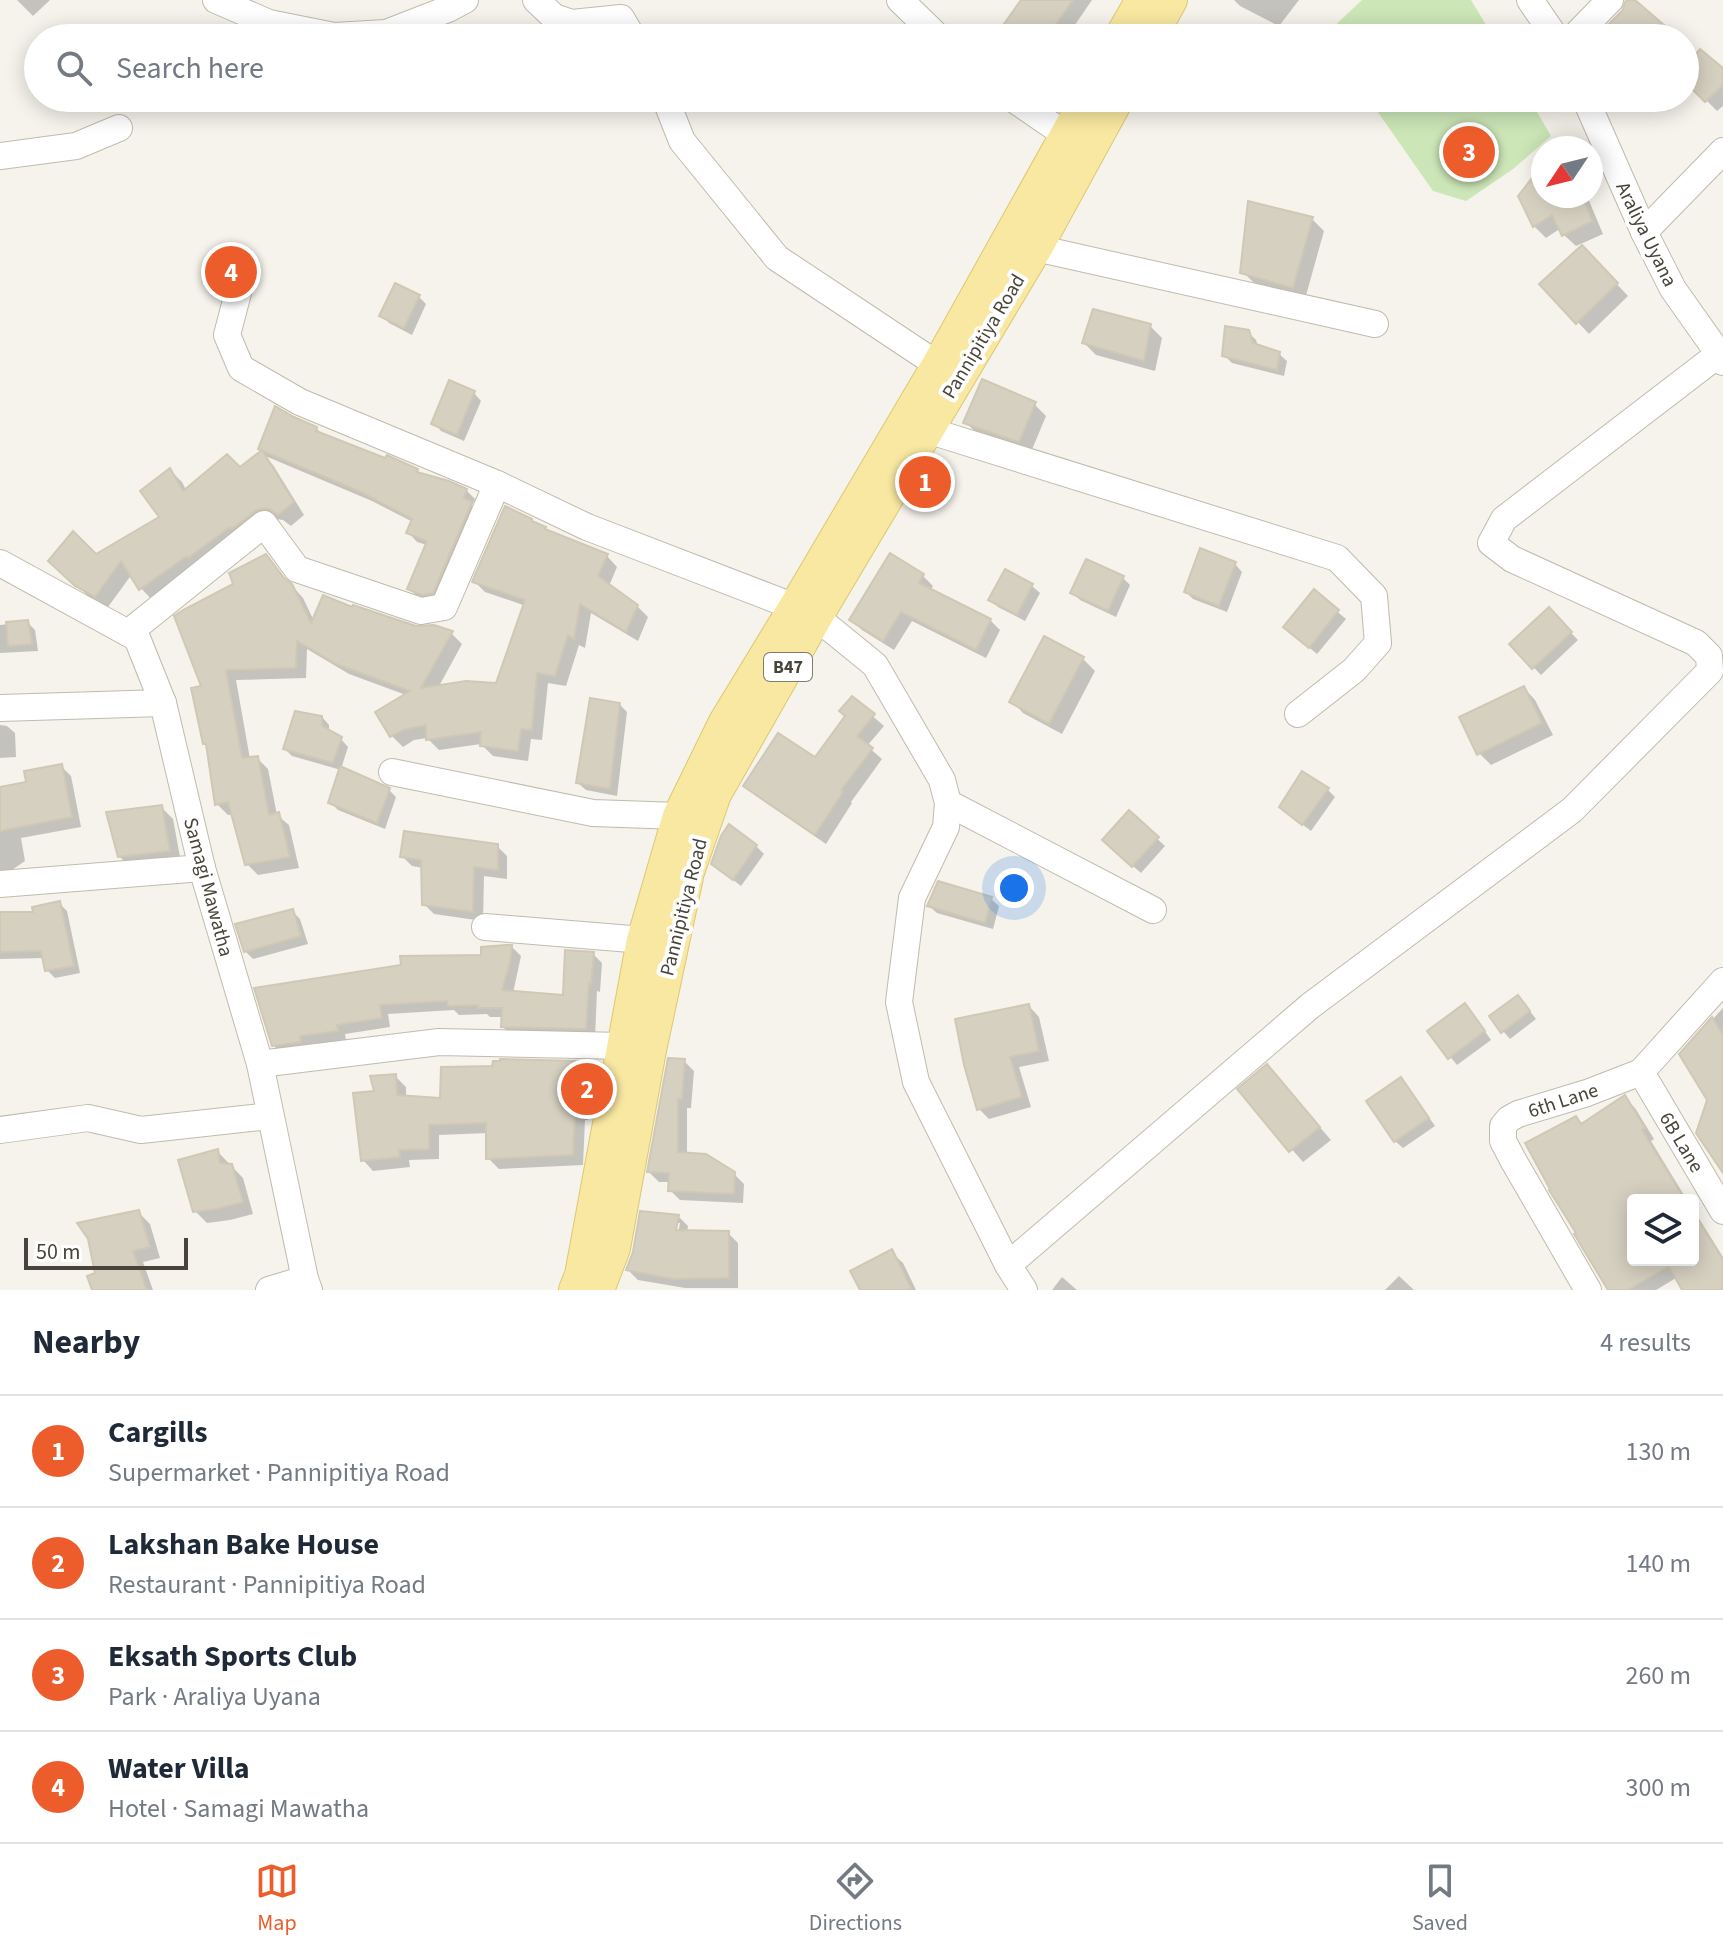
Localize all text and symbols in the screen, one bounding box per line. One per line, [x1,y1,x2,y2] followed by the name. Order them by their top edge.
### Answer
[24,24,1699,112] search box
[52,46,96,90] icon: search
[116,47,264,90] text: Search here
[1443,122,1495,182] pin: 3
[1531,136,1603,208] north arrow
[1609,177,1684,292] street label: Araliya Uyana
[205,242,257,302] pin: 4
[936,269,1032,404] street label: Pannipitiya Road
[899,452,951,512] pin: 1
[764,653,812,681] road number: B47
[176,815,240,960] street label: Samagi Mawatha
[653,835,715,979] street label: Pannipitiya Road
[994,868,1034,908] your location
[561,1059,613,1119] pin: 2
[1525,1076,1602,1125] street label: 6th Lane
[1652,1107,1710,1178] street label: 6B Lane
[1627,1194,1699,1266] map controls
[1627,1194,1699,1266] button: layers
[24,1234,188,1270] scale bar
[36,1236,81,1268] text: 50 m
[32,1318,140,1367] text: Nearby
[1600,1324,1691,1361] text: 4 results
[108,1411,208,1454] text: Cargills
[51,1433,65,1470] text: 1
[1625,1433,1691,1470] text: 130 m
[108,1454,450,1491] text: Supermarket · Pannipitiya Road
[108,1523,379,1566] text: Lakshan Bake House
[51,1545,65,1582] text: 2
[1625,1545,1691,1582] text: 140 m
[108,1566,426,1603] text: Restaurant · Pannipitiya Road
[108,1635,357,1678] text: Eksath Sports Club
[51,1657,65,1694] text: 3
[1625,1657,1691,1694] text: 260 m
[108,1678,321,1715] text: Park · Araliya Uyana
[108,1747,250,1790] text: Water Villa
[51,1769,65,1806] text: 4
[1625,1769,1691,1806] text: 300 m
[108,1790,369,1827] text: Hotel · Samagi Mawatha
[255,1859,299,1939] tab: Map
[809,1859,902,1939] tab: Directions
[1412,1859,1468,1939] tab: Saved

